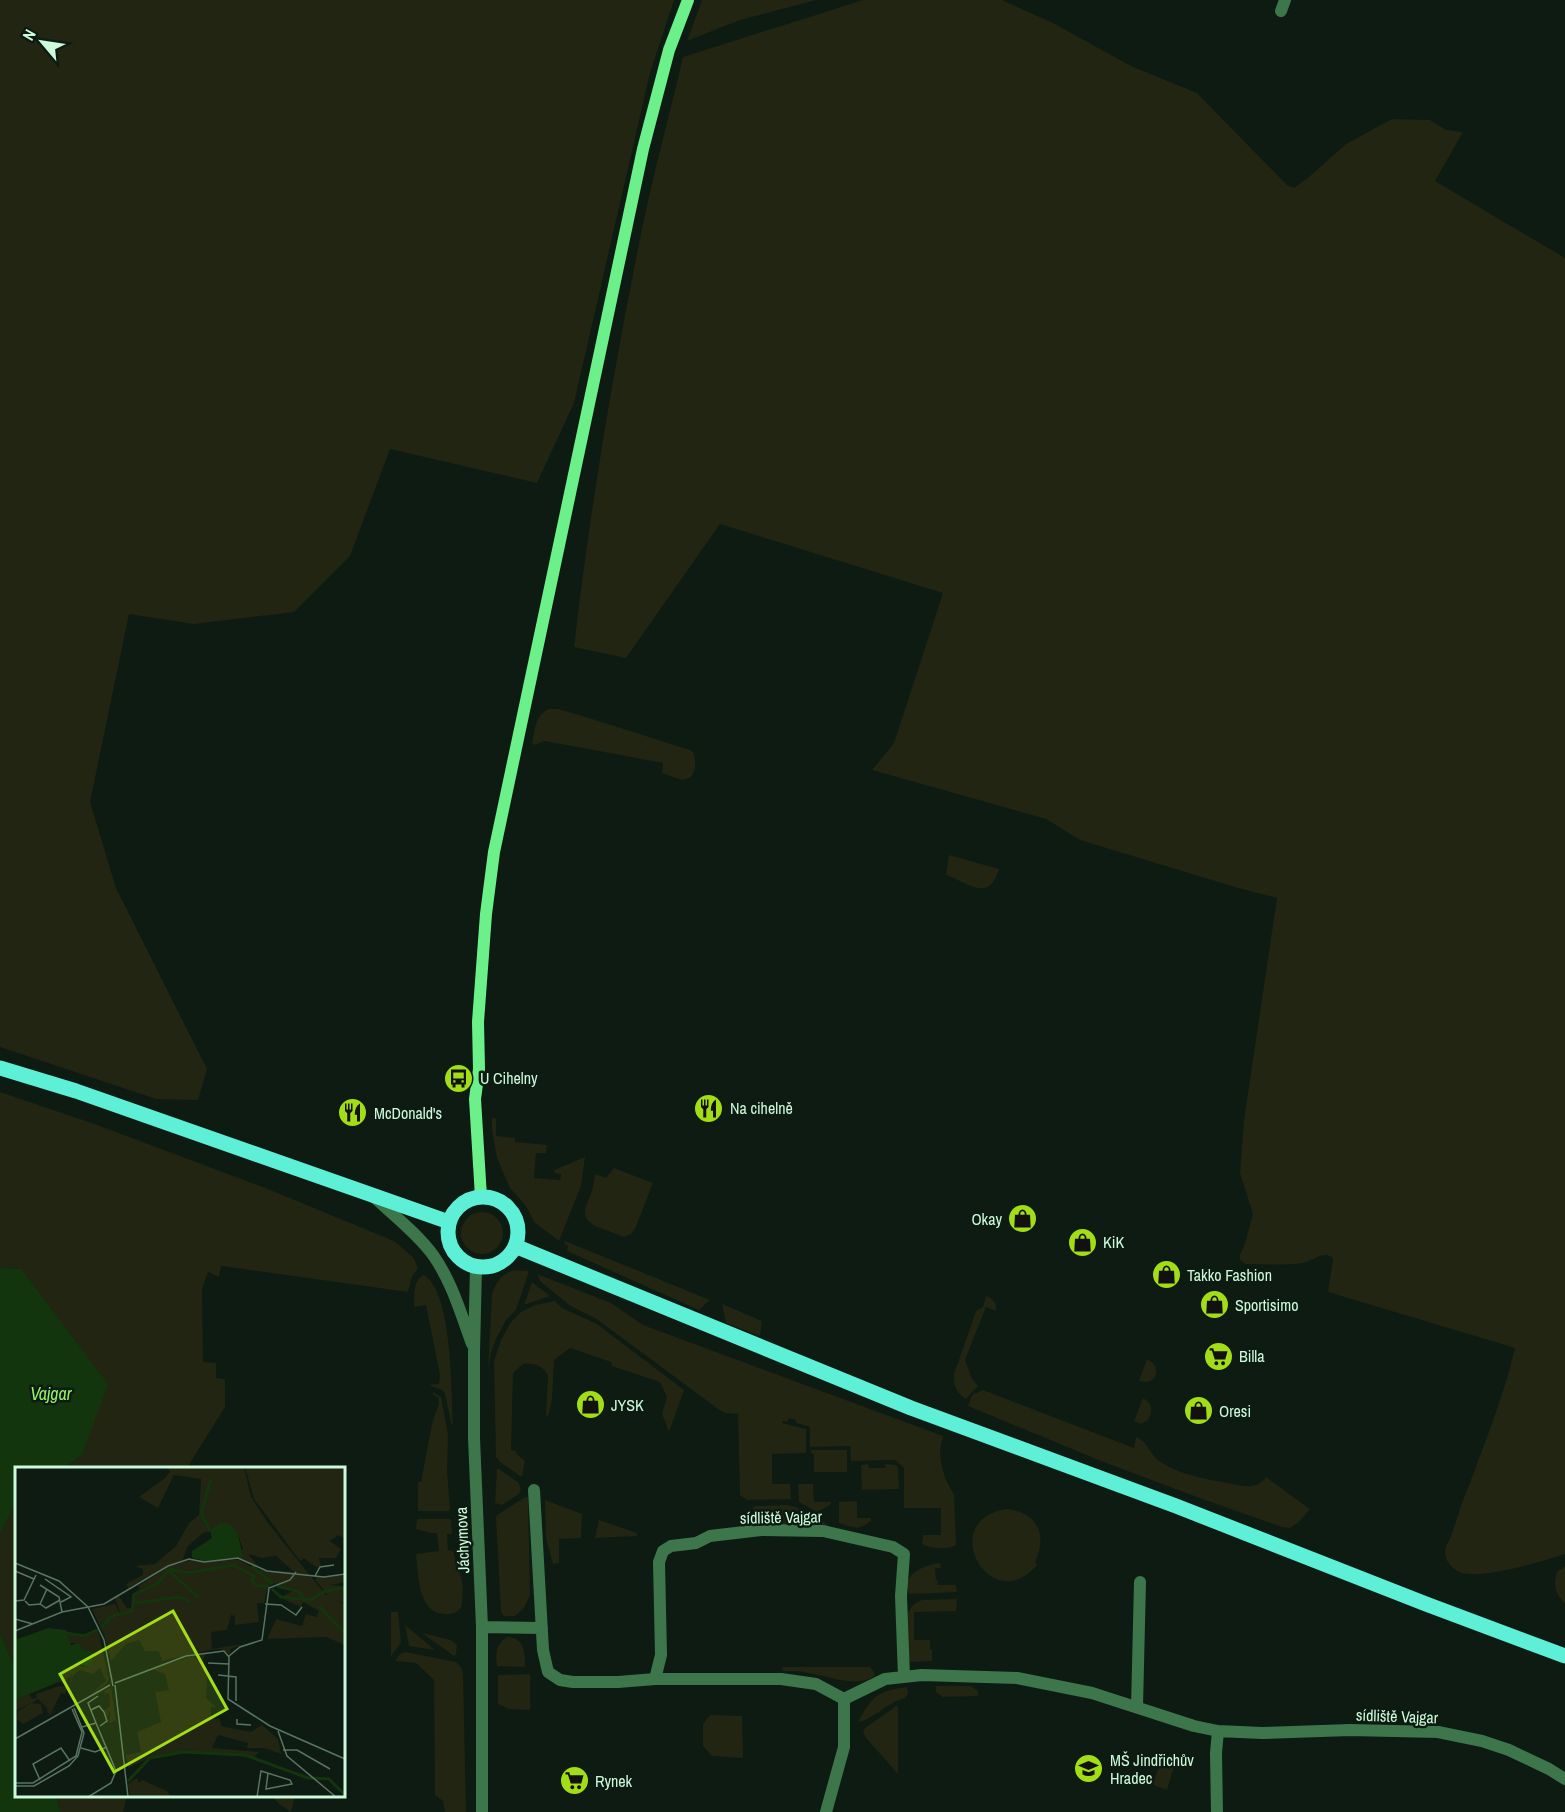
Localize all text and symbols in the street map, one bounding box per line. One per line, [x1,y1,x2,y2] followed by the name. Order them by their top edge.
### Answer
[12,12,72,72] north arrow
[17,25,41,44] text: N
[443,1062,475,1094] bus stop icon: U Cihelny
[480,1067,538,1089] place label: U Cihelny
[693,1092,725,1124] restaurant icon: Na cihelně
[337,1097,369,1129] restaurant icon: McDonald's
[730,1097,793,1119] place label: Na cihelně
[374,1102,442,1124] place label: McDonald's
[1007,1203,1039,1235] shop icon: Okay
[971,1208,1002,1230] place label: Okay
[1066,1226,1098,1258] shop icon: KiK
[1103,1231,1124,1253] place label: KiK
[1150,1259,1182,1291] shop icon: Takko Fashion
[1187,1264,1272,1286] place label: Takko Fashion
[1198,1289,1230,1321] shop icon: Sportisimo
[1235,1294,1298,1316] place label: Sportisimo
[1202,1340,1234,1372] supermarket icon: Billa
[1239,1345,1265,1367] place label: Billa
[30,1381,73,1406] water label: Vajgar
[574,1389,606,1421] shop icon: JYSK
[611,1394,644,1416] place label: JYSK
[1182,1395,1214,1427] shop icon: Oresi
[1219,1400,1251,1422] place label: Oresi
[15,1467,345,1797] inset map
[740,1505,823,1529] street label: sídliště Vajgar
[450,1506,474,1574] street label: Jáchymova
[1356,1704,1439,1728] street label: sídliště Vajgar
[1110,1749,1194,1789] place label: MŠ Jindřichův Hradec
[1073,1753,1105,1785] school or university icon: MŠ Jindřichův Hradec
[558,1765,590,1797] supermarket icon: Rynek
[595,1770,633,1792] place label: Rynek

